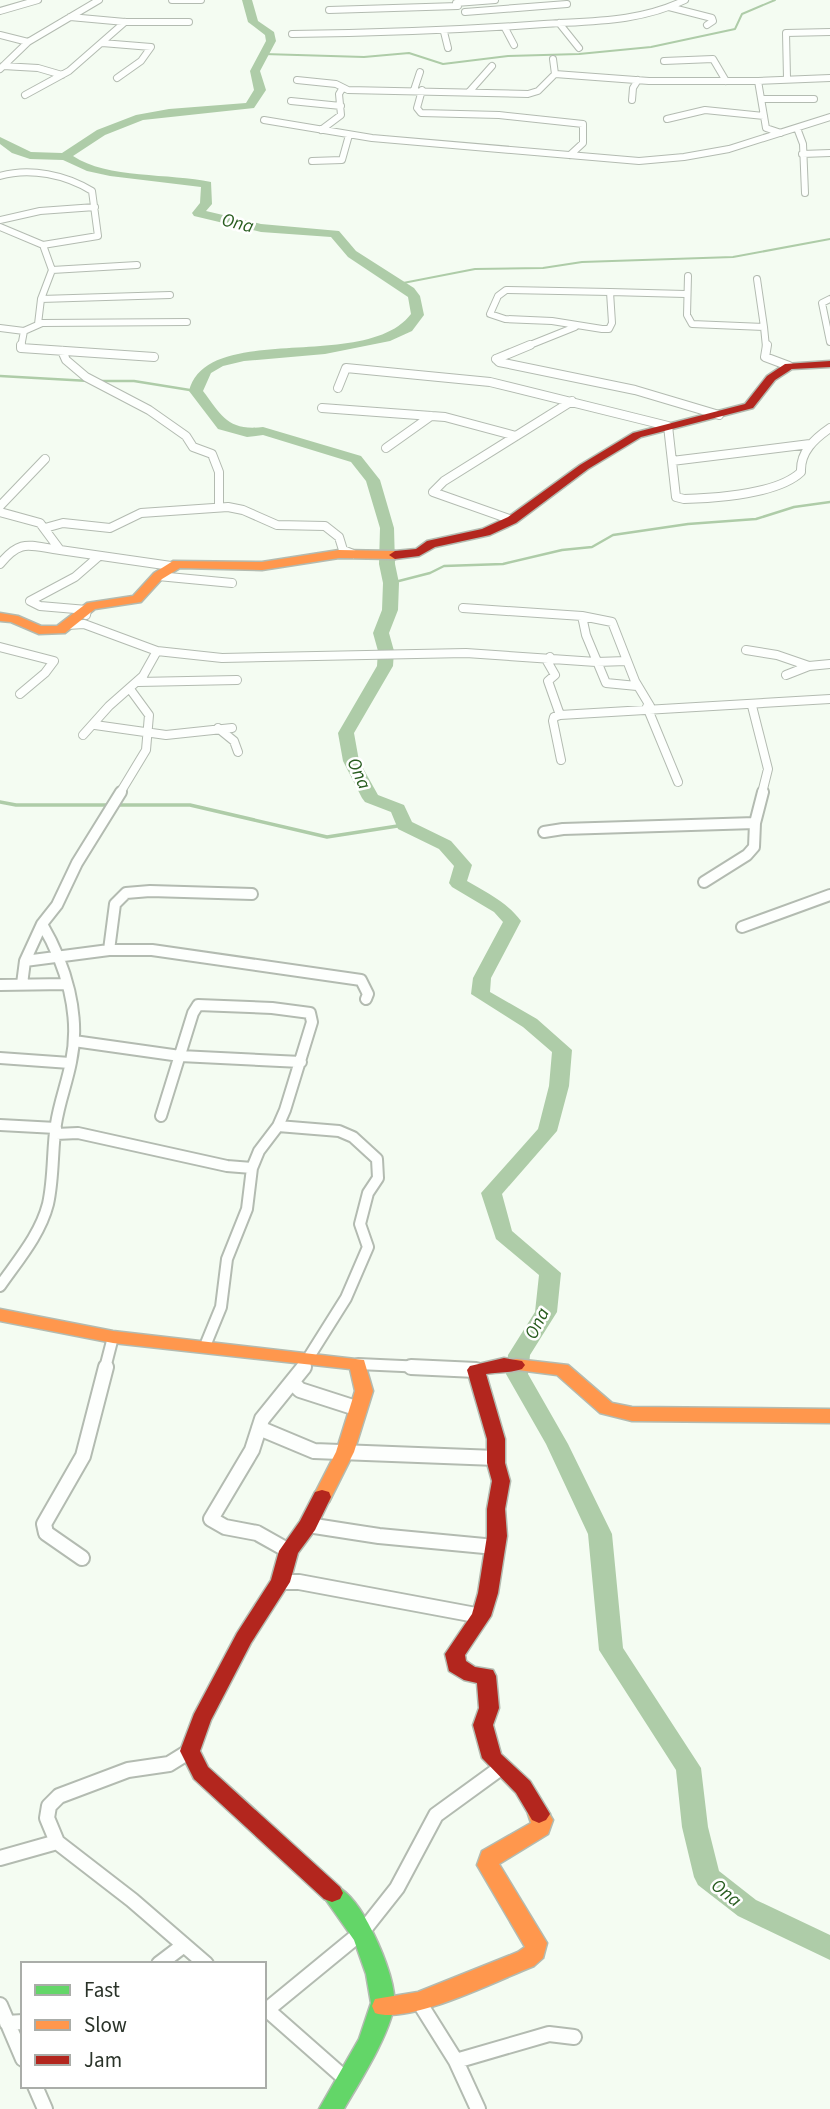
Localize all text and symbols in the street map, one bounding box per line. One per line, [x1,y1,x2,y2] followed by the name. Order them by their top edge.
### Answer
[219,206,257,240] water label: Ona
[340,753,378,794] water label: Ona
[518,1303,557,1344] water label: Ona
[705,1873,747,1914] water label: Ona
[21,1962,266,2088] legend
[84,1975,120,2005] text: Fast
[84,2010,127,2040] text: Slow
[84,2045,122,2075] text: Jam

